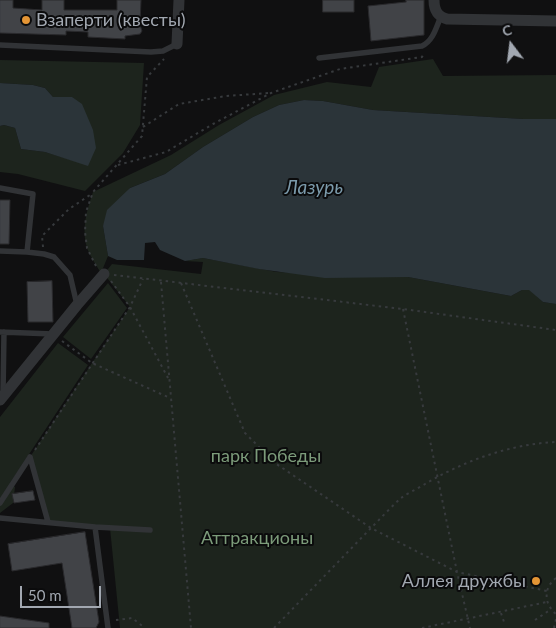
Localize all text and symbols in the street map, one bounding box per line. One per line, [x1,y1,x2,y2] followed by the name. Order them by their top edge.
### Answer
[36,9,186,31] place label: Взаперти (квесты)
[20,14,32,26] marker: Взаперти (квесты)
[486,20,536,70] north arrow
[500,21,514,39] text: С
[285,177,343,199] water label: Лазурь
[211,445,321,467] park label: парк Победы
[201,527,313,549] park label: Аттракционы
[402,570,526,592] place label: Аллея дружбы
[530,575,542,587] marker: Аллея дружбы
[22,576,104,608] scale bar
[28,586,62,604] text: 50 m

